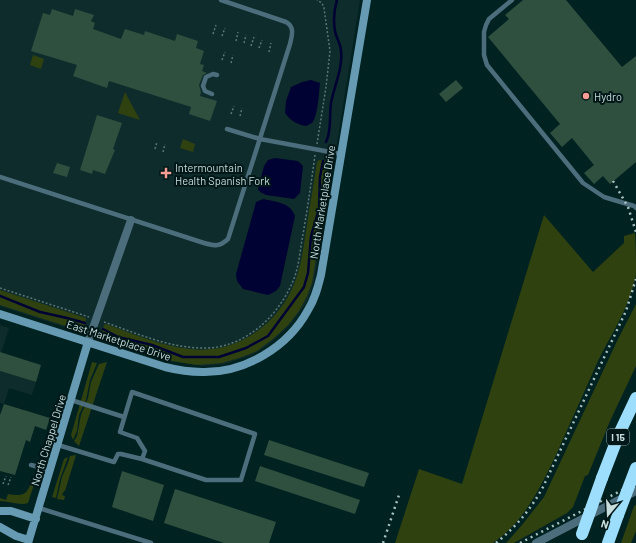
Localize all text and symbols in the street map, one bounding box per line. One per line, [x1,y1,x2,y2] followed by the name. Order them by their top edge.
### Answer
[594,90,622,103] place label: Hydro
[581,91,591,101] marker: Hydro
[307,144,337,260] street label: North Marketplace Drive
[175,161,270,187] place label: Intermountain Health Spanish Fork
[160,167,172,179] marker: Intermountain Health Spanish Fork
[65,317,173,363] street label: East Marketplace Drive
[28,392,68,487] street label: North Chappel Drive
[607,429,629,445] road number: I 15
[588,495,628,535] north arrow
[599,518,610,532] text: N

